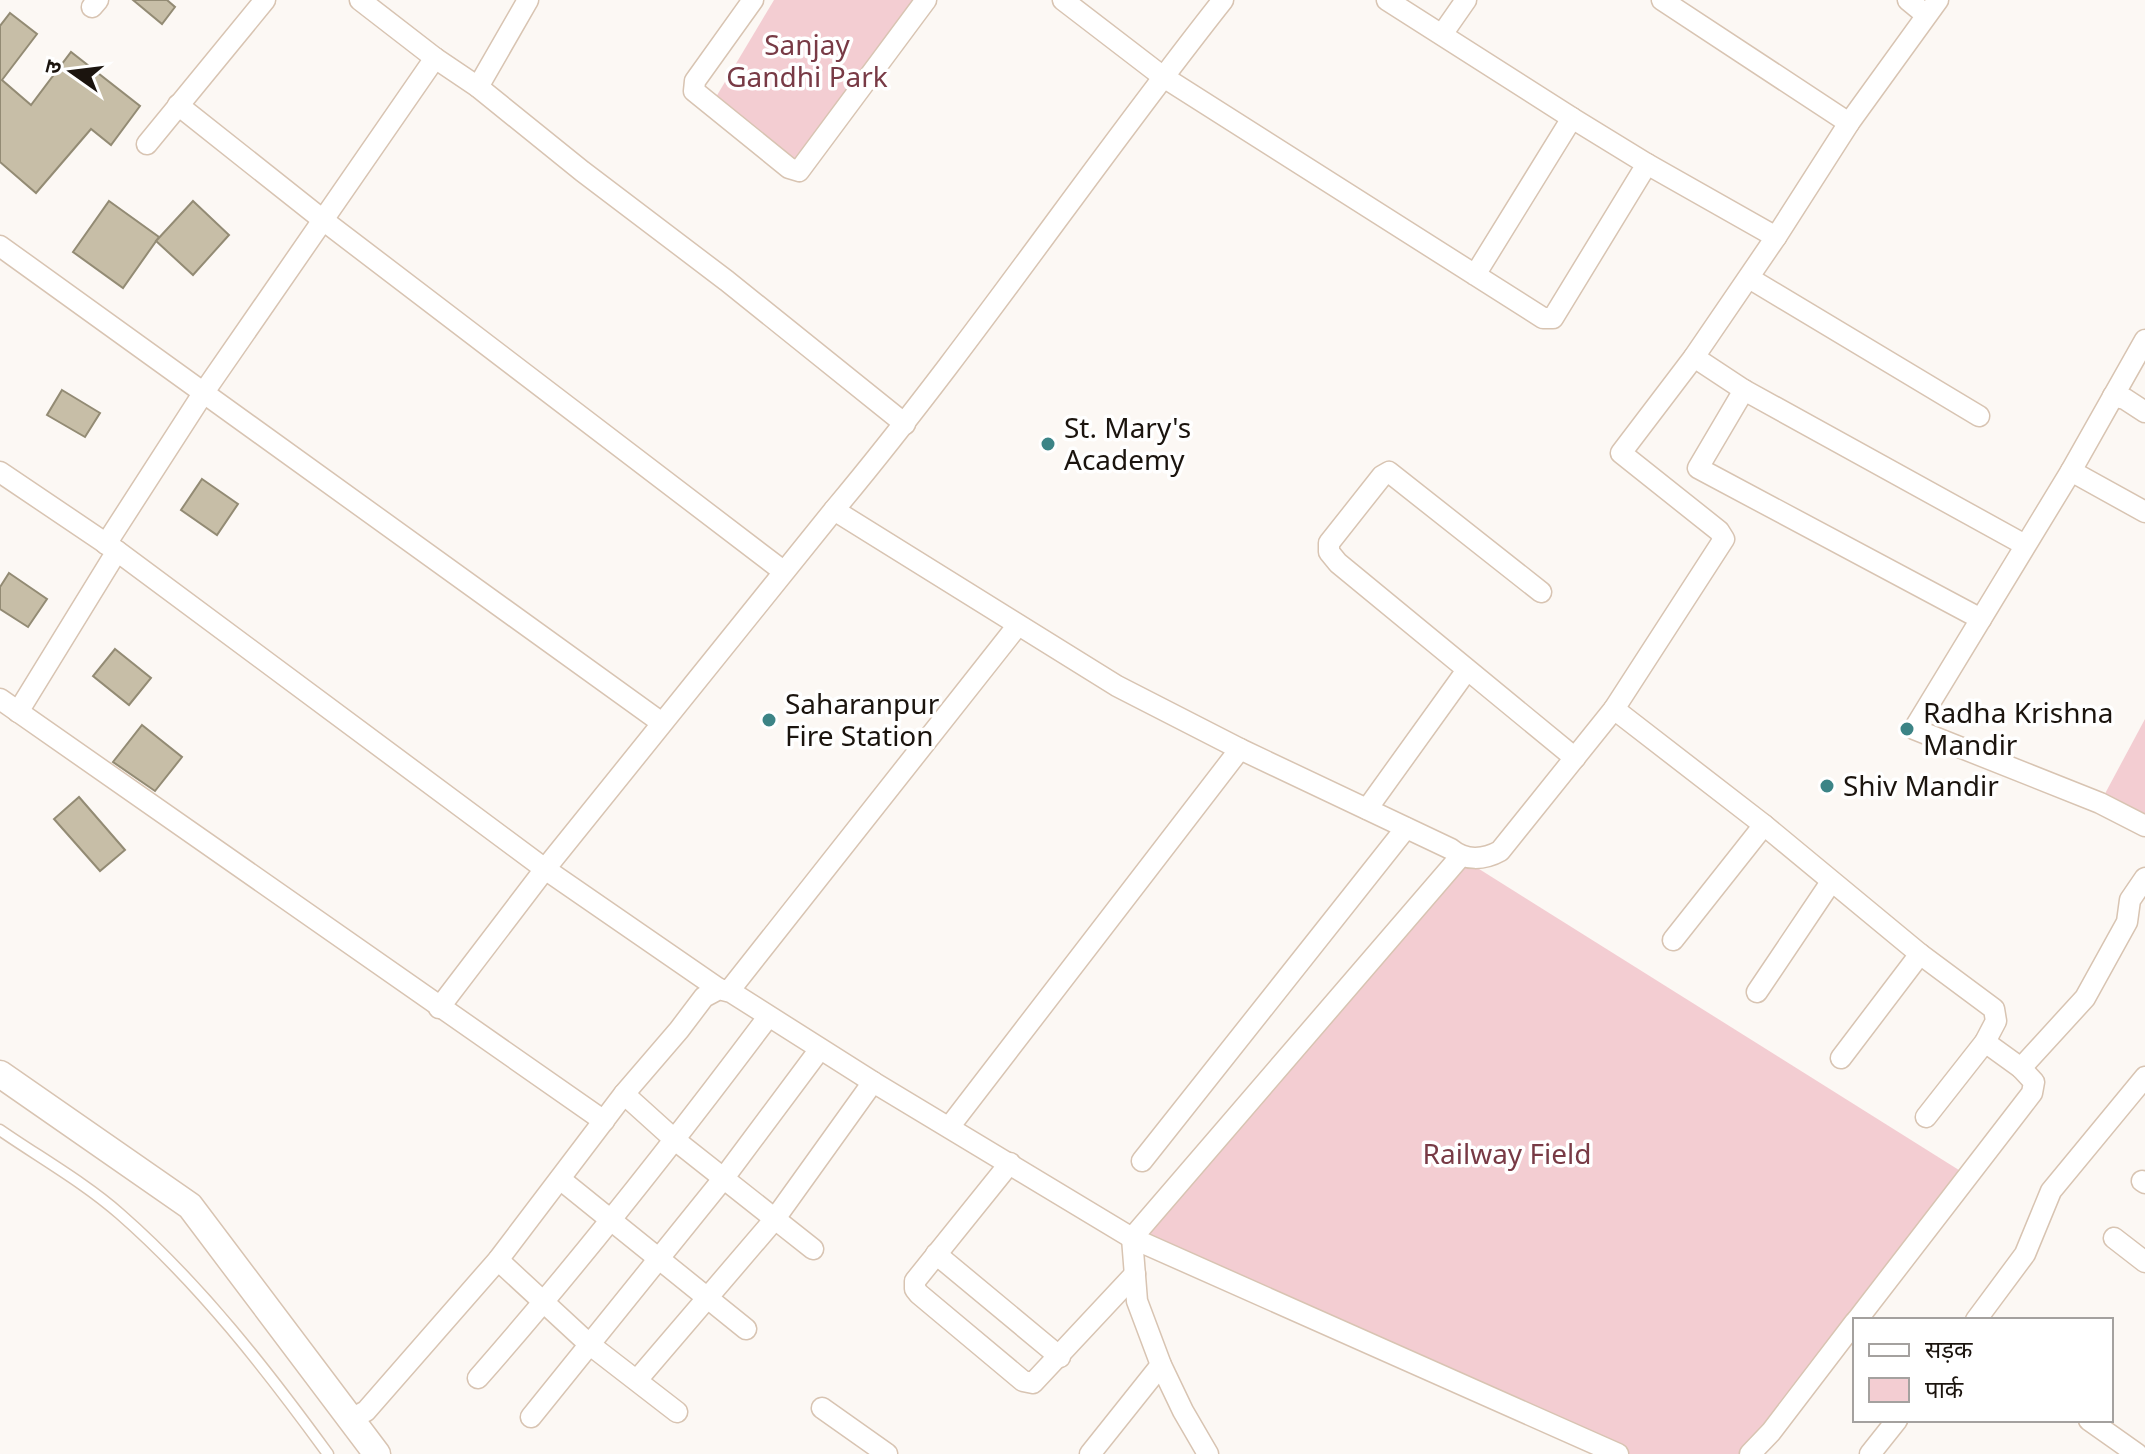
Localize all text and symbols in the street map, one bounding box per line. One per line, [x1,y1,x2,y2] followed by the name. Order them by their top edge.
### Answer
[726,25,888,95] park label: Sanjay Gandhi Park
[32,32,112,112] north arrow
[36,56,68,77] text: उ
[1064,408,1191,478] place label: St. Mary's Academy
[1039,435,1057,453] marker: St. Mary's Academy
[785,684,940,754] place label: Saharanpur Fire Station
[1923,693,2114,763] place label: Radha Krishna Mandir
[760,711,778,729] marker: Saharanpur Fire Station
[1898,720,1916,738] marker: Radha Krishna Mandir
[1843,766,1999,804] place label: Shiv Mandir
[1818,777,1836,795] marker: Shiv Mandir
[1423,1134,1591,1172] park label: Railway Field
[1853,1318,2113,1422] legend
[1925,1332,1973,1365] text: सड़क
[1925,1372,1964,1405] text: पार्क

